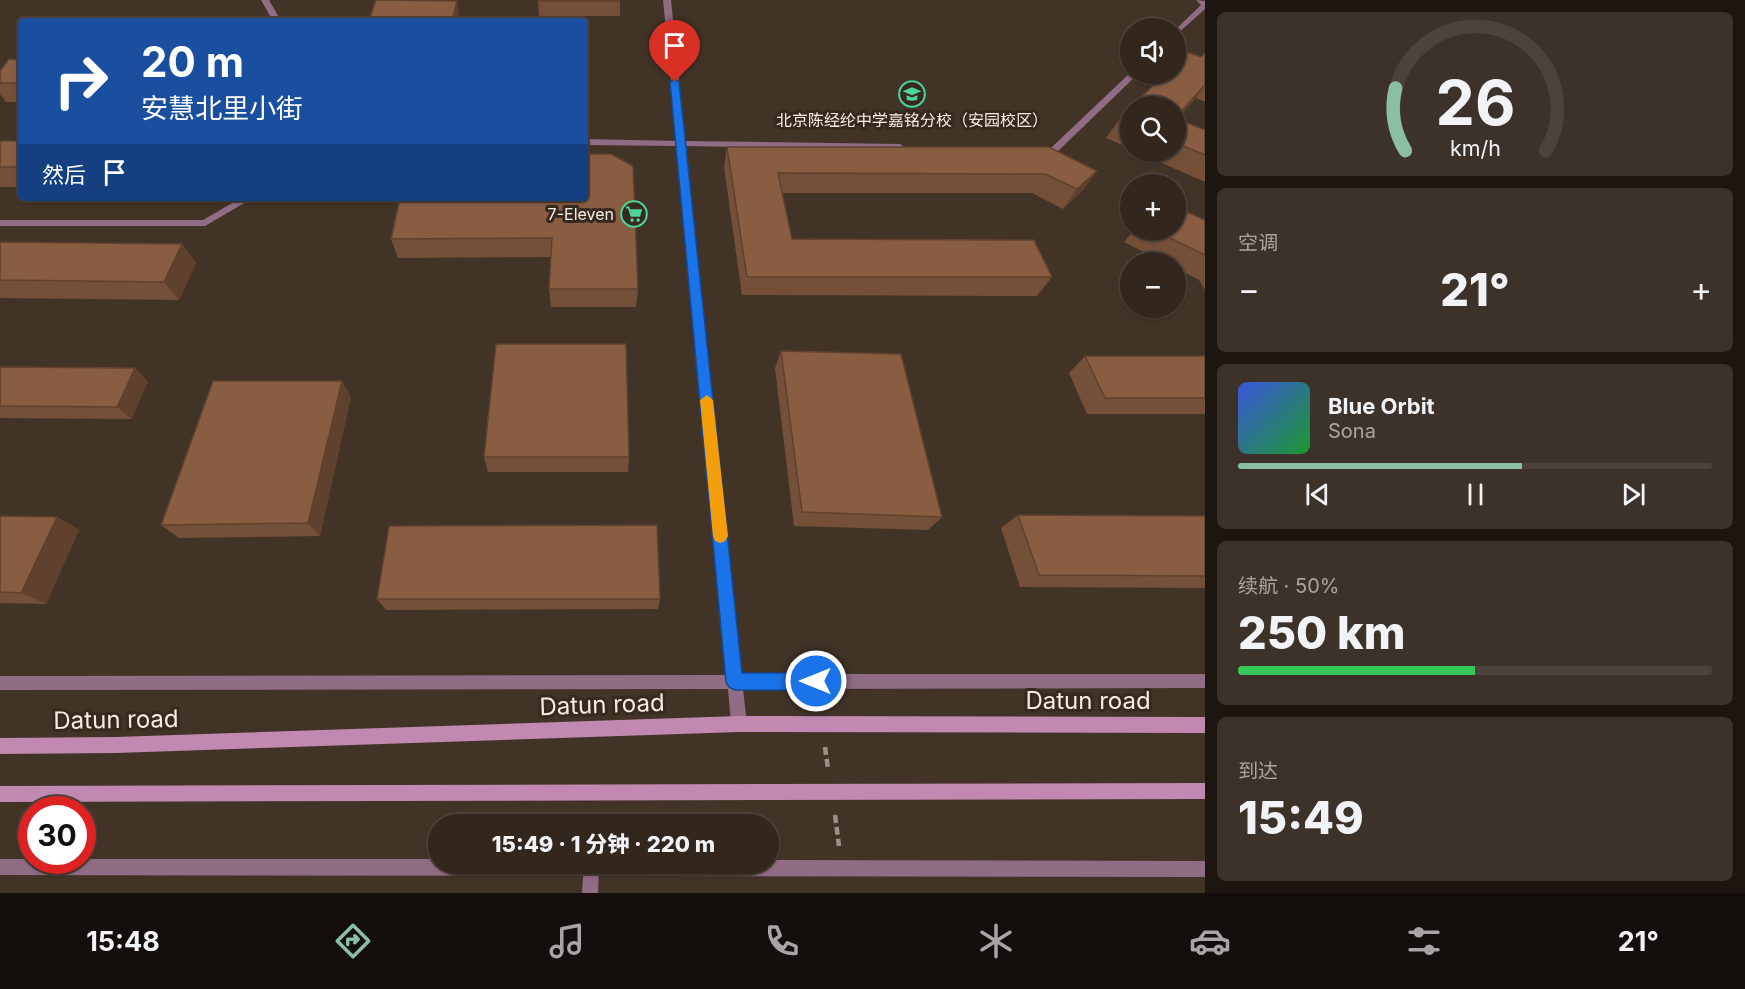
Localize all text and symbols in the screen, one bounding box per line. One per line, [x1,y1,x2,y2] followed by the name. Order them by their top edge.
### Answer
[1120,18,1186,318] map controls
[1120,18,1186,84] button: sound
[649,20,700,82] pin
[658,29,691,62] icon: arrive
[141,36,244,87] text: 20 m
[42,42,120,120] icon: right
[1435,65,1515,140] text: 26
[897,79,927,109] school or university icon: 北京陈经纶中学嘉铭分校（安园校区）
[141,92,303,125] text: 安慧北里小街
[1120,96,1186,162] button: search
[776,110,1048,130] place label: 北京陈经纶中学嘉铭分校（安园校区）
[1450,135,1500,161] text: km/h
[98,156,131,189] icon: arrive
[42,162,86,188] text: 然后
[1120,174,1186,240] button: +
[619,199,649,229] supermarket icon: 7-Eleven
[548,204,614,224] place label: 7-Eleven
[1238,231,1278,255] text: 空调
[1120,252,1186,318] button: −
[1440,262,1510,317] text: 21°
[1238,269,1260,309] text: −
[1690,269,1712,309] text: +
[1328,393,1435,419] text: Blue Orbit
[1328,419,1376,443] text: Sona
[1301,478,1334,511] icon: previous
[1459,478,1492,511] icon: pause
[1617,478,1650,511] icon: next
[1238,574,1339,598] text: 续航 · 50%
[1238,605,1405,660] text: 250 km
[784,649,848,713] position arrow
[1025,686,1151,715] street label: Datun road
[539,688,665,721] street label: Datun road
[53,704,179,735] street label: Datun road
[1238,759,1278,783] text: 到达
[1238,790,1364,845] text: 15:49
[18,796,96,874] speed limit sign: 30
[492,831,715,857] text: 15:49 · 1 分钟 · 220 m
[332,920,374,962] icon: directions
[546,920,588,962] icon: music
[761,920,803,962] icon: phone
[975,920,1017,962] icon: climate
[1189,920,1231,962] icon: car
[1403,920,1445,962] icon: filters
[86,925,160,958] text: 15:48
[1618,925,1659,958] text: 21°

